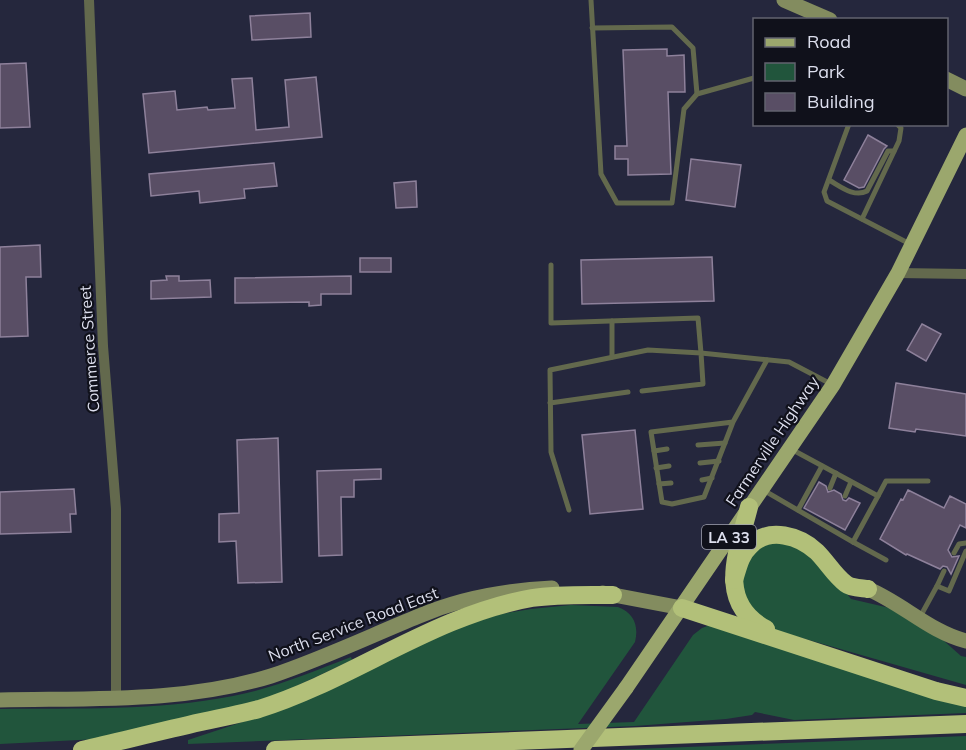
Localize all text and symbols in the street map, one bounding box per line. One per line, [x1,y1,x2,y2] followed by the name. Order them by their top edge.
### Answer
[753,18,948,126] legend
[807,30,851,53] text: Road
[807,60,846,83] text: Park
[807,90,875,113] text: Building
[75,285,103,413] street label: Commerce Street
[721,372,823,510] street label: Farmerville Highway
[702,525,756,549] road number: LA 33
[265,582,441,666] street label: North Service Road East

